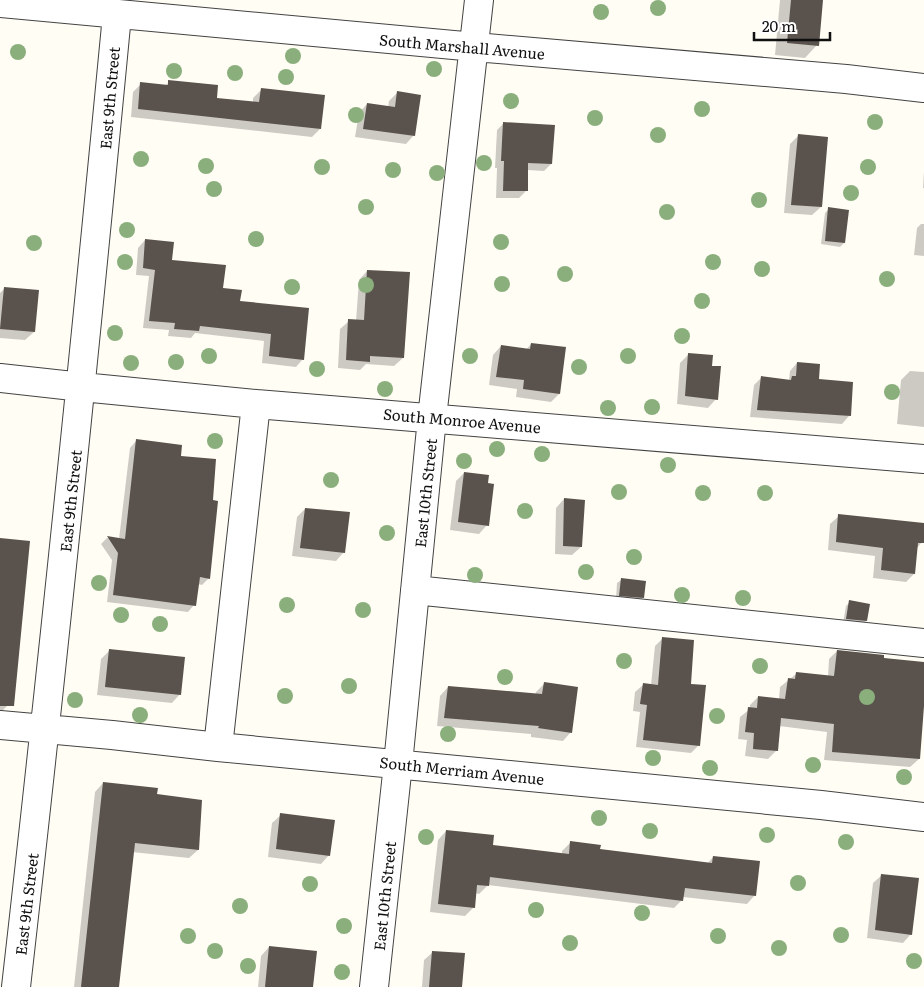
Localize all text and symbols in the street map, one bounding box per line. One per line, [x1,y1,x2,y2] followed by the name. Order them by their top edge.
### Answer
[754,10,830,42] scale bar
[762,14,796,37] text: 20 m
[378,27,546,65] street label: South Marshall Avenue
[93,46,125,150] street label: East 9th Street
[382,402,542,438] street label: South Monroe Avenue
[408,437,442,549] street label: East 10th Street
[53,449,87,553] street label: East 9th Street
[379,750,546,790] street label: South Merriam Avenue
[367,840,401,952] street label: East 10th Street
[8,852,44,956] street label: East 9th Street

